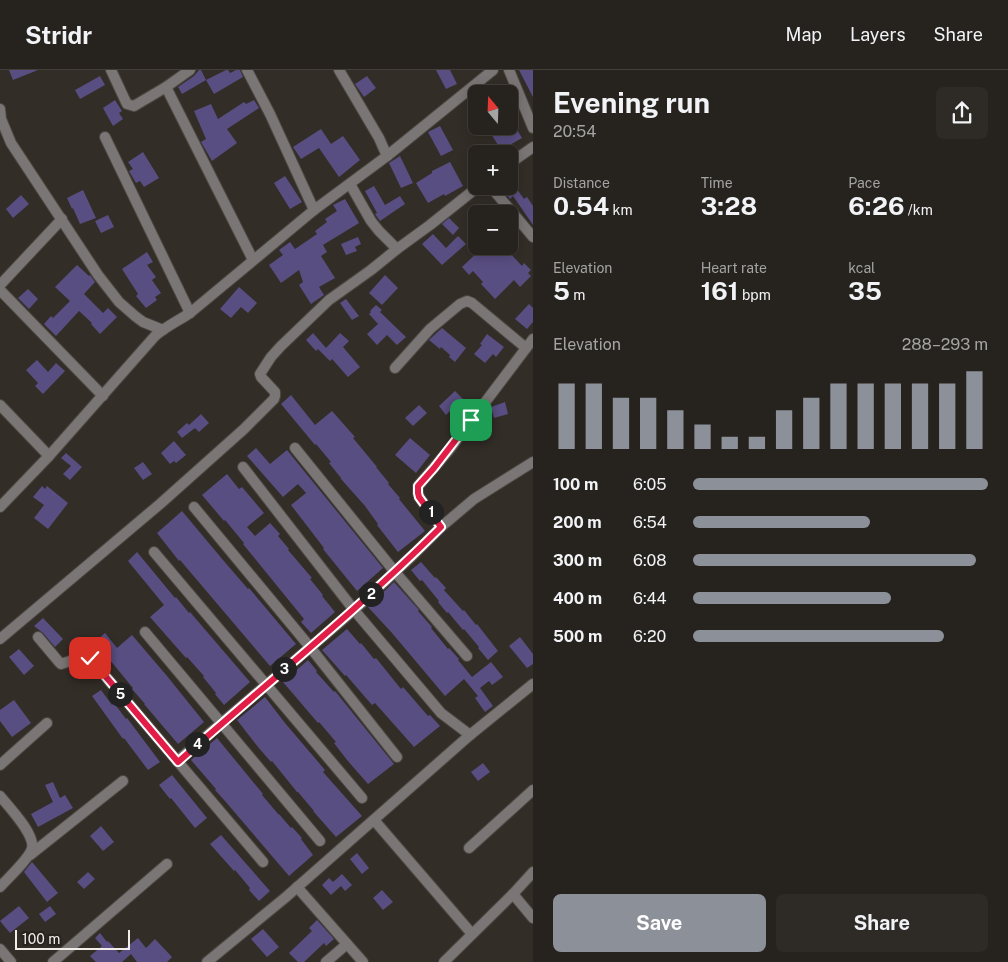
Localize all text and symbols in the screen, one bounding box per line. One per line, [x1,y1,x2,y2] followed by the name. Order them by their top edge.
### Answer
[25,21,92,49] text: Stridr
[786,24,822,45] text: Map
[850,24,906,45] text: Layers
[934,24,983,45] text: Share
[468,85,518,135] north arrow
[468,85,518,255] map controls
[553,86,710,119] text: Evening run
[936,87,988,139] button: share
[553,122,596,141] text: 20:54
[468,145,518,195] button: +
[553,175,610,191] text: Distance
[701,175,733,191] text: Time
[848,175,880,191] text: Pace
[553,191,609,221] text: 0.54
[701,191,757,221] text: 3:28
[848,191,904,221] text: 6:26
[609,202,633,218] text: km
[904,202,933,218] text: /km
[468,205,518,255] button: −
[553,260,612,276] text: Elevation
[701,260,767,276] text: Heart rate
[848,260,875,276] text: kcal
[553,276,570,306] text: 5
[701,276,739,306] text: 161
[848,276,882,306] text: 35
[570,287,585,303] text: m
[739,287,771,303] text: bpm
[553,335,621,354] text: Elevation
[902,335,988,354] text: 288–293 m
[450,399,492,441] pin
[457,406,485,434] icon: arrive
[553,475,598,494] text: 100 m
[633,475,667,494] text: 6:05
[418,500,444,524] pin: 1
[429,504,435,520] text: 1
[553,513,602,532] text: 200 m
[633,513,667,532] text: 6:54
[553,551,602,570] text: 300 m
[633,551,667,570] text: 6:08
[358,582,384,606] pin: 2
[367,586,376,602] text: 2
[553,589,602,608] text: 400 m
[633,589,667,608] text: 6:44
[553,627,602,646] text: 500 m
[633,627,666,646] text: 6:20
[69,637,111,679] pin
[76,644,104,672] icon: check
[272,656,296,682] pin: 3
[280,661,289,677] text: 3
[108,682,132,706] pin: 5
[116,686,125,702] text: 5
[184,732,210,756] pin: 4
[193,736,202,752] text: 4
[553,894,766,952] button: Save
[776,894,988,952] button: Share
[15,927,130,950] scale bar
[22,931,60,947] text: 100 m

